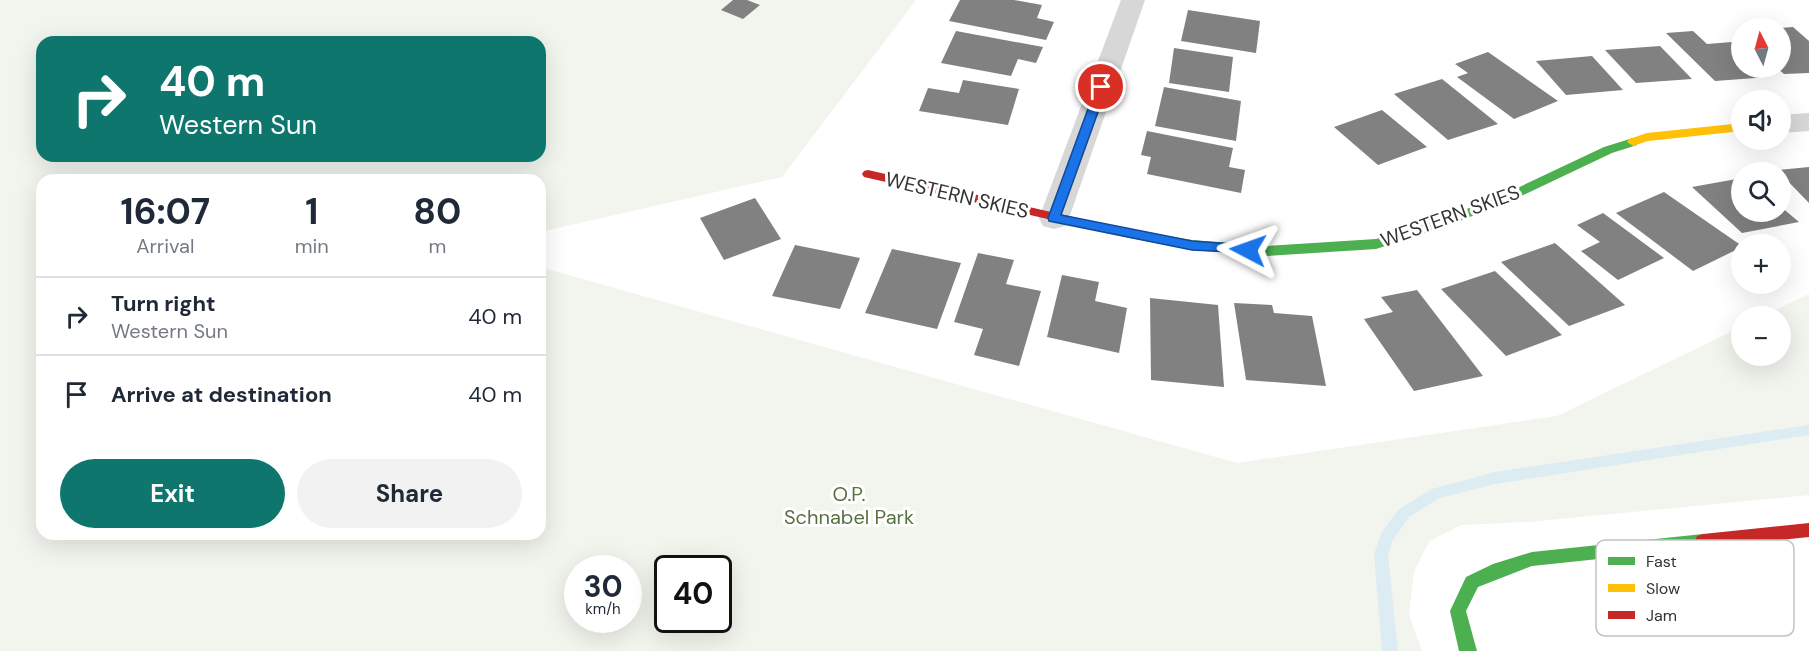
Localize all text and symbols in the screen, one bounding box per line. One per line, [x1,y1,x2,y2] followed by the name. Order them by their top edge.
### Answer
[1731,18,1791,78] north arrow
[1731,18,1791,366] map controls
[159,54,265,109] text: 40 m
[60,60,138,138] icon: right
[1075,61,1126,112] pin
[1084,70,1117,103] icon: arrive
[1731,90,1791,150] button: sound
[159,107,317,142] text: Western Sun
[1731,162,1791,222] button: search
[883,166,1031,224] street label: WESTERN SKIES
[1377,179,1523,253] street label: WESTERN SKIES
[121,188,210,235] text: 16:07
[305,188,318,235] text: 1
[413,188,461,235] text: 80
[1216,218,1280,282] position arrow
[136,233,194,259] text: Arrival
[295,233,329,259] text: min
[428,233,446,259] text: m
[1731,234,1791,294] button: +
[111,289,216,318] text: Turn right
[60,300,93,333] icon: right
[468,302,522,331] text: 40 m
[1731,306,1791,366] button: −
[111,318,228,344] text: Western Sun
[60,378,93,411] icon: arrive
[111,380,332,409] text: Arrive at destination
[468,380,522,409] text: 40 m
[60,459,285,528] button: Exit
[297,459,522,528] button: Share
[784,481,914,530] park label: O.P. Schnabel Park
[1596,540,1794,636] legend
[1646,551,1677,572] text: Fast
[654,555,732,633] speed limit sign: 40
[583,567,623,606] text: 30
[1646,578,1680,599] text: Slow
[585,599,621,619] text: km/h
[1646,605,1677,626] text: Jam

